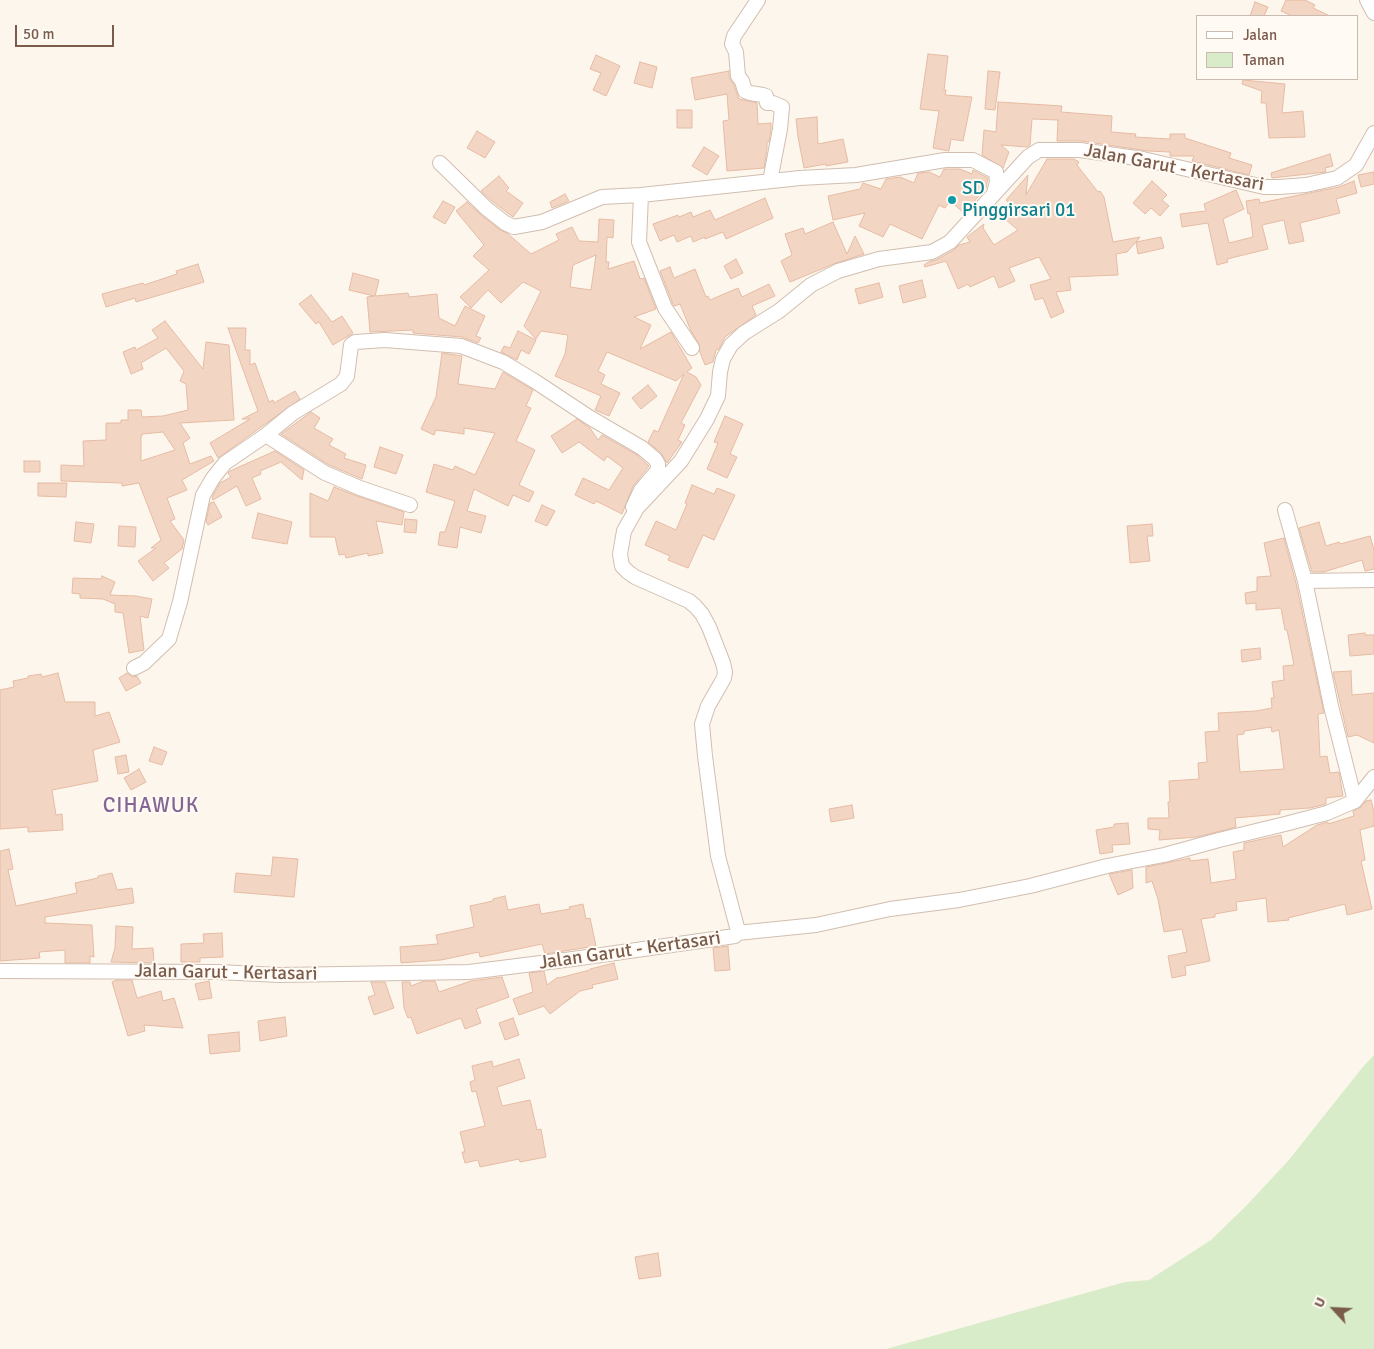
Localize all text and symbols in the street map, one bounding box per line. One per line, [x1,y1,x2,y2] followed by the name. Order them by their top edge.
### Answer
[18,15,116,47] scale bar
[1196,15,1359,80] legend
[23,25,54,43] text: 50 m
[1243,26,1277,44] text: Jalan
[1243,51,1285,69] text: Taman
[1082,139,1266,197] street label: Jalan Garut - Kertasari
[962,178,1076,222] place label: SD Pinggirsari 01
[946,194,958,206] marker: SD Pinggirsari 01
[102,793,200,819] district label: CIHAWUK
[538,927,722,975] street label: Jalan Garut - Kertasari
[134,960,318,986] street label: Jalan Garut - Kertasari
[1309,1284,1359,1334] north arrow
[1310,1295,1330,1310] text: U

